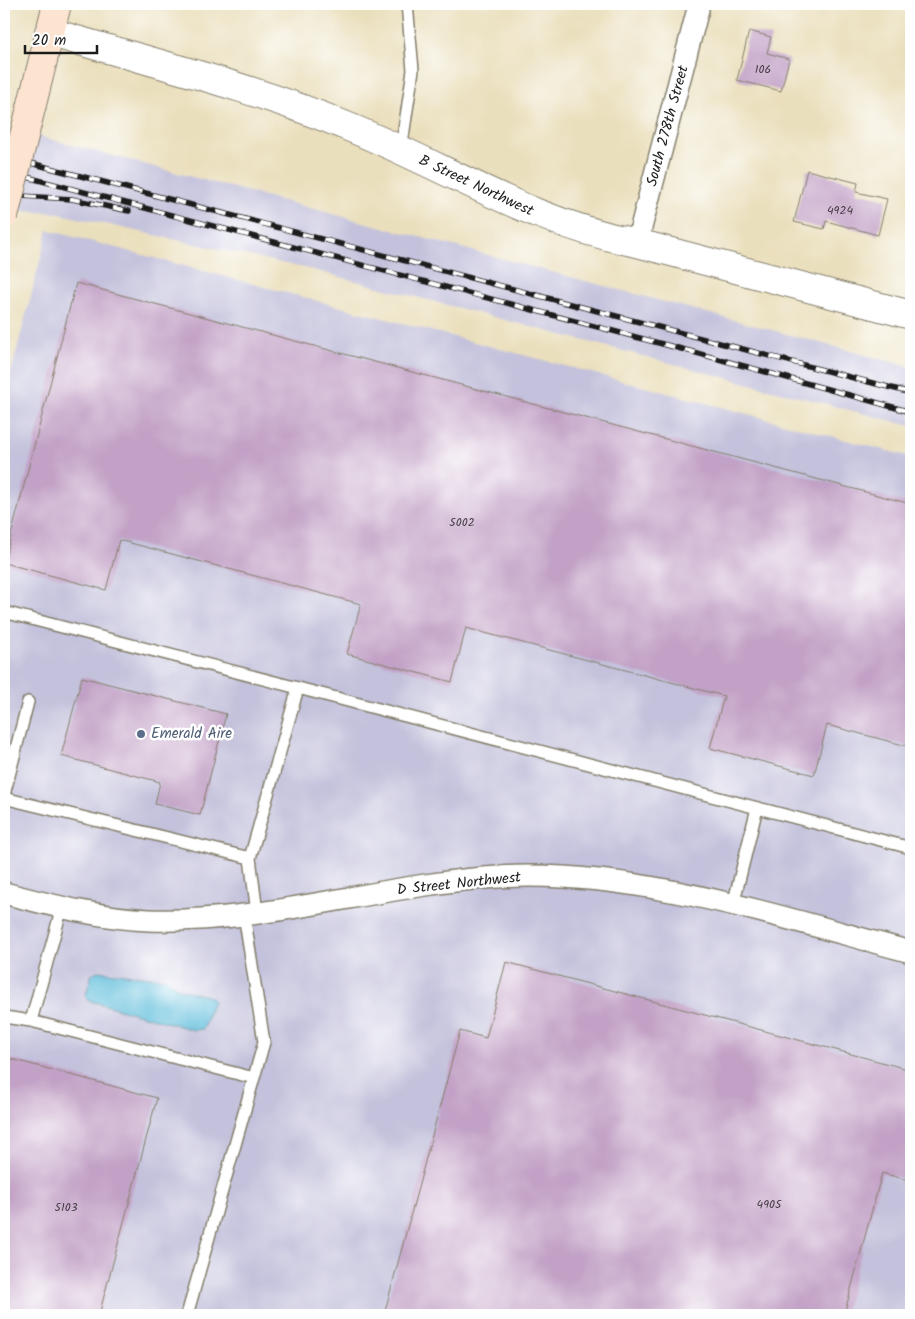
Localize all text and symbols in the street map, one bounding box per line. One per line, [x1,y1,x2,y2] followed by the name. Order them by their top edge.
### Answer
[25,22,98,54] scale bar
[32,29,66,53] text: 20 m
[755,60,771,79] house number: 106
[640,63,696,189] street label: South 278th Street
[415,149,538,223] street label: B Street Northwest
[827,201,853,220] house number: 4924
[449,513,475,532] house number: 5002
[151,722,232,746] place label: Emerald Aire
[135,728,147,740] marker: Emerald Aire
[396,866,522,902] street label: D Street Northwest
[757,1195,783,1214] house number: 4905
[54,1198,78,1217] house number: 5103

